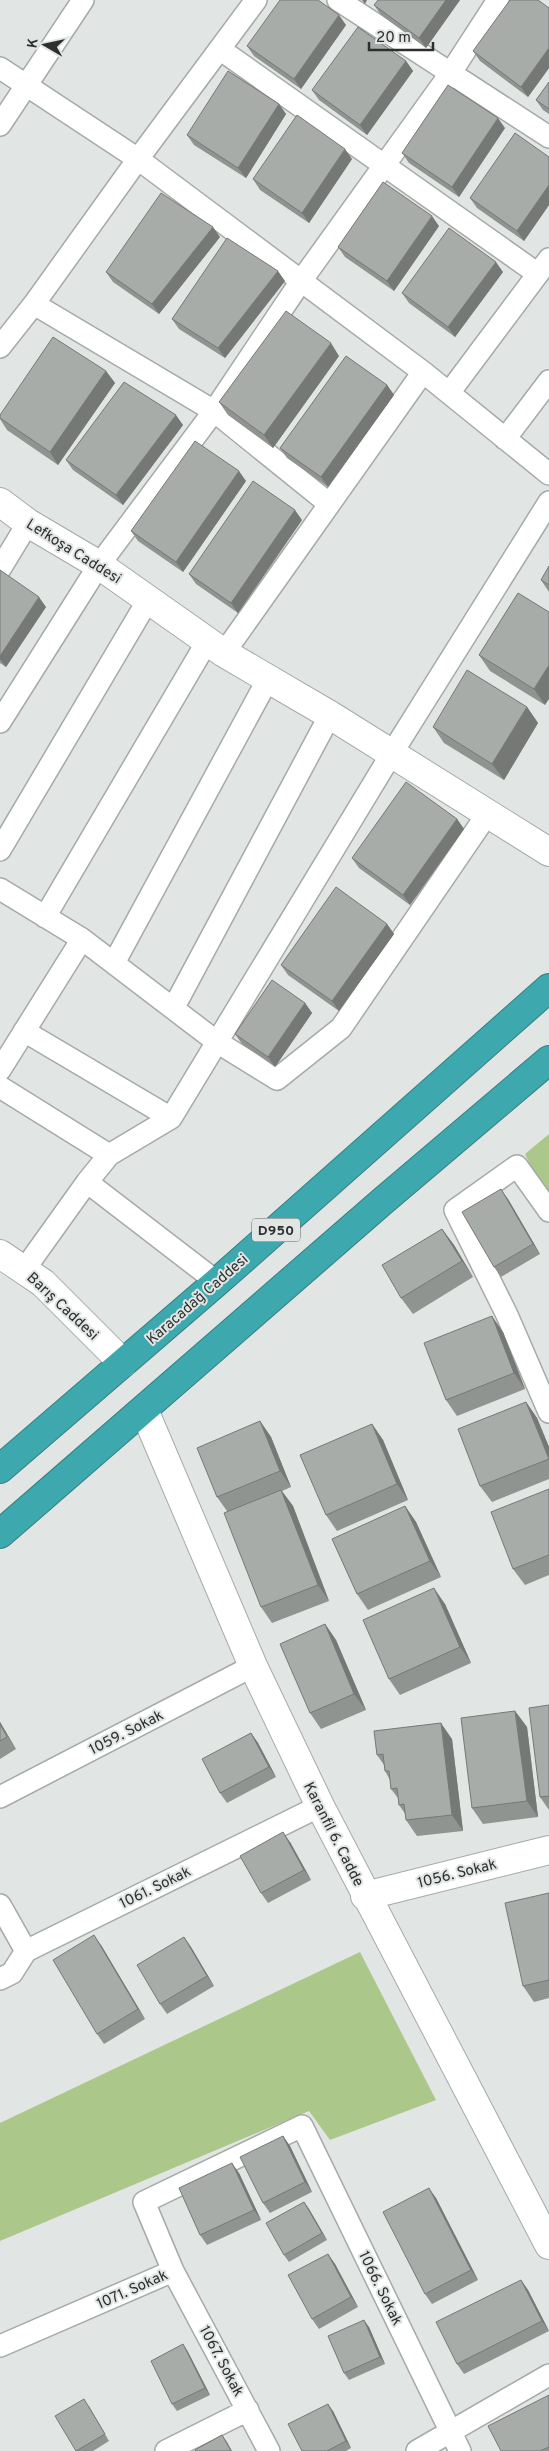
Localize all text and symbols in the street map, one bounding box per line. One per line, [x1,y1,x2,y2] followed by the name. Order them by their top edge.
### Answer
[20,20,70,70] north arrow
[369,20,433,52] scale bar
[376,29,411,48] text: 20 m
[24,37,43,49] text: K
[22,515,124,589] street label: Lefkoşa Caddesi
[252,1218,300,1242] road number: D950
[143,1251,253,1350] street label: Karacadağ Caddesi
[22,1269,102,1345] street label: Barış Caddesi
[86,1707,167,1760] street label: 1059. Sokak
[298,1779,367,1890] street label: Karanfil 6. Cadde
[416,1855,499,1893] street label: 1056. Sokak
[117,1863,195,1914] street label: 1061. Sokak
[353,2248,406,2329] street label: 1066. Sokak
[94,2266,171,2314] street label: 1071. Sokak
[194,2323,247,2400] street label: 1067. Sokak

